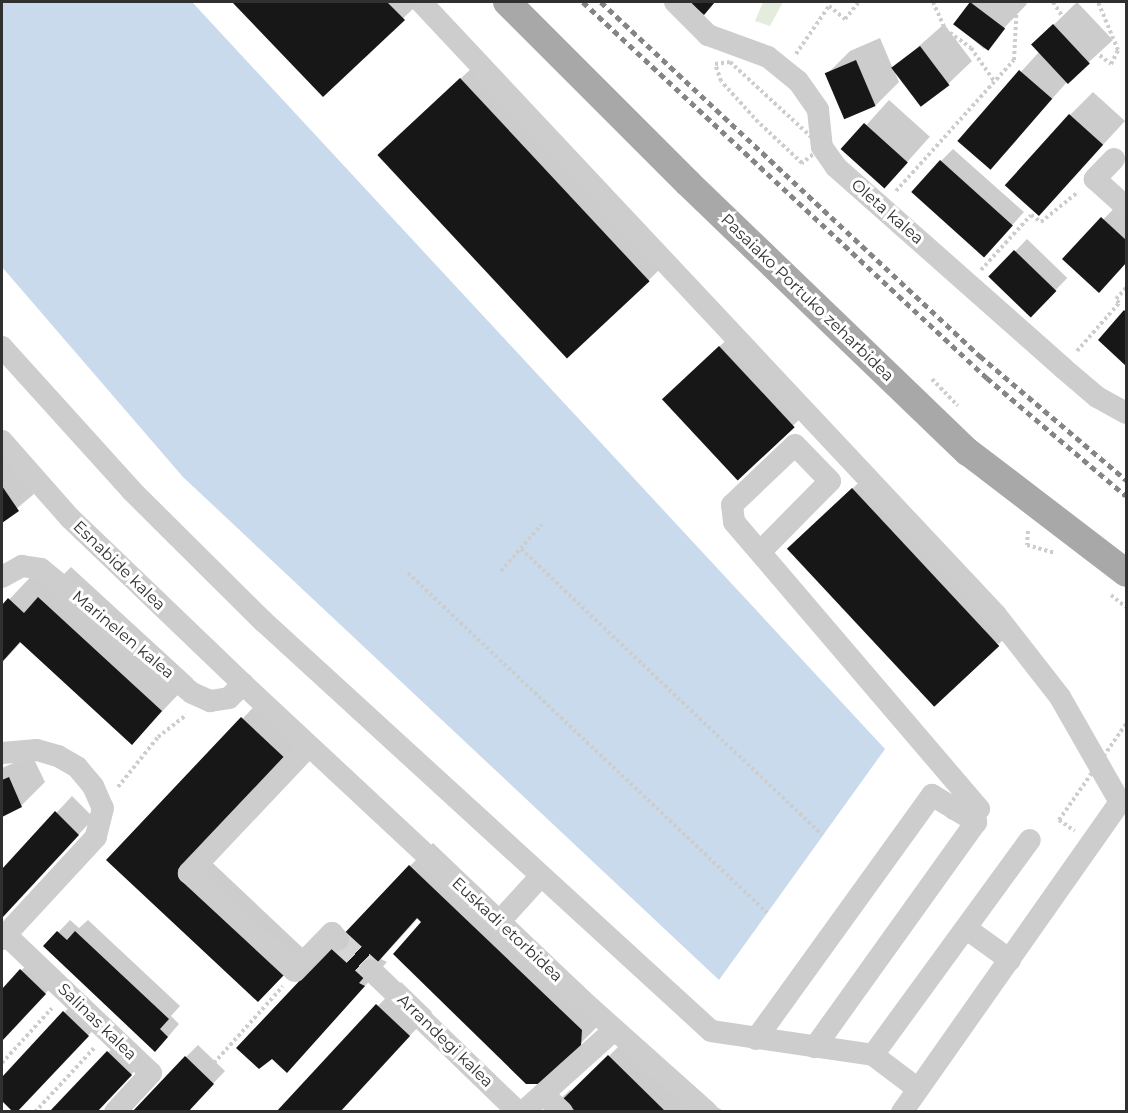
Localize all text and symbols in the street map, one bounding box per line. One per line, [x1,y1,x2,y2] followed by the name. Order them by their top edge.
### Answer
[847,175,927,249] street label: Oleta kalea
[717,210,897,386] street label: Pasaiako Portuko zeharbidea
[69,517,169,615] street label: Esnabide kalea
[68,587,178,683] street label: Marinelen kalea
[448,874,566,986] street label: Euskadi etorbidea
[54,980,140,1064] street label: Salinas kalea
[393,990,497,1092] street label: Arrandegi kalea

